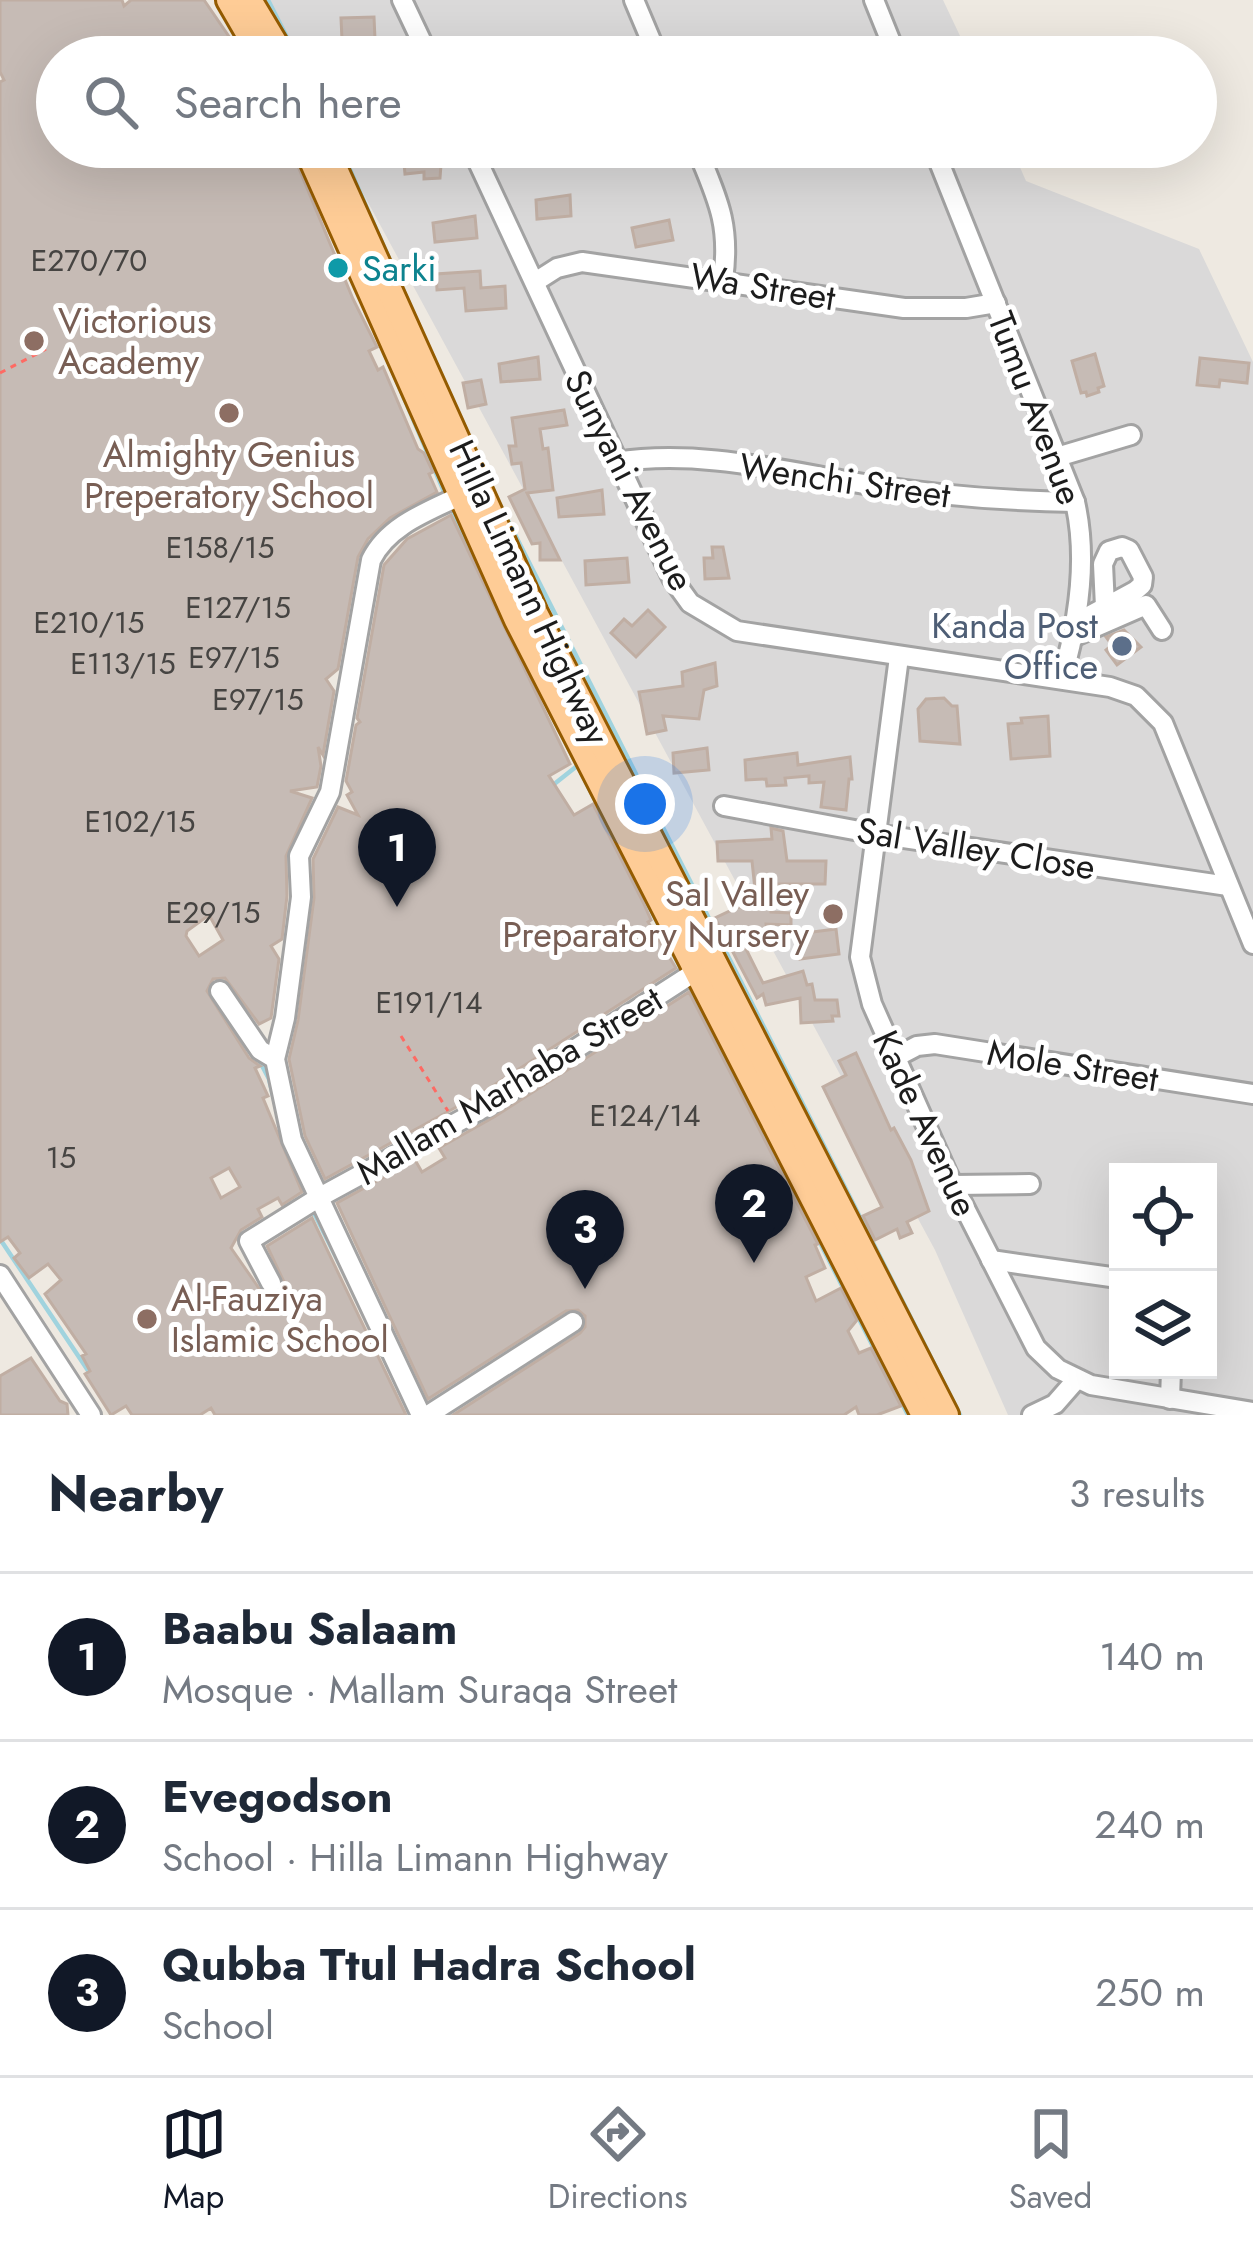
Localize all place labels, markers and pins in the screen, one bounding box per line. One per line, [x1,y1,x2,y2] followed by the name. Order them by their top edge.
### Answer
[362,242,437,294] place label: Sarki
[325,255,351,281] marker: Sarki
[58,294,211,387] place label: Victorious Academy
[21,328,47,354] marker: Victorious Academy
[216,400,242,426] marker: Almighty Genius Preperatory School
[84,428,374,521] place label: Almighty Genius Preperatory School
[931,599,1098,692] place label: Kanda Post Office
[1109,633,1135,659] marker: Kanda Post Office
[358,808,436,907] pin: 1
[502,867,809,960] place label: Sal Valley Preparatory Nursery
[820,901,846,927] marker: Sal Valley Preparatory Nursery
[715,1164,793,1263] pin: 2
[546,1190,624,1289] pin: 3
[171,1272,389,1365] place label: Al-Fauziya Islamic School
[134,1306,160,1332] marker: Al-Fauziya Islamic School

